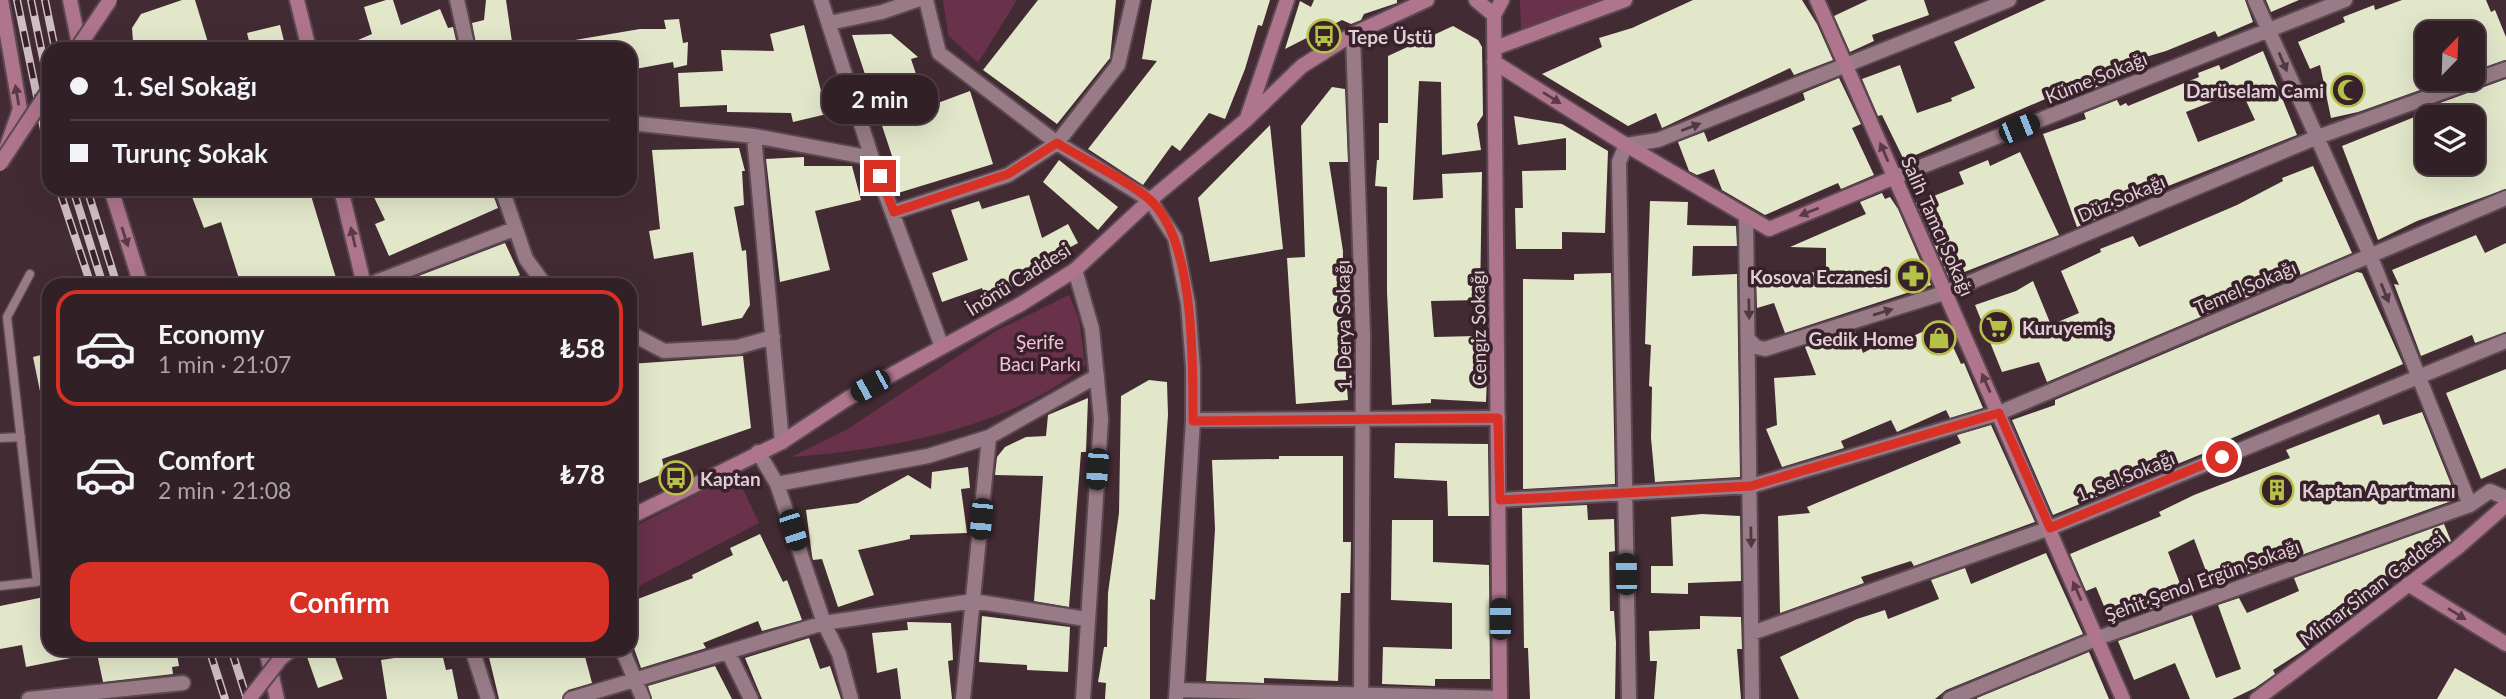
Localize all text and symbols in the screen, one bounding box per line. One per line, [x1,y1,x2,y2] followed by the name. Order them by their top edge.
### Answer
[1305,17,1343,55] bus stop icon: Tepe Üstü
[2415,21,2485,91] north arrow
[2415,21,2485,175] map controls
[1348,25,1433,48] place label: Tepe Üstü
[2042,46,2150,108] street label: Küme Sokağı
[2278,52,2289,73] one-way arrow
[112,70,257,102] text: 1. Sel Sokağı
[2329,71,2367,109] mosque icon: Darüselam Cami
[822,74,938,124] callout: 2 min
[2186,79,2324,102] place label: Darüselam Cami
[12,84,23,106] one-way arrow
[851,85,909,113] text: 2 min
[1542,92,1561,105] one-way arrow
[2415,105,2485,175] button: layers
[1996,110,2043,146] car
[1681,121,1702,132] one-way arrow
[112,137,268,169] text: Turunç Sokak
[1878,142,1890,162] one-way arrow
[1897,152,1979,300] street label: Salih Tamcı Sokağı
[864,160,896,192] route end
[2074,169,2168,227] street label: Düz Sokağı
[1798,207,1819,218] one-way arrow
[347,226,358,248] one-way arrow
[120,227,131,248] one-way arrow
[962,238,1074,320] street label: İnönü Caddesi
[2191,255,2299,319] street label: Temel Sokağı
[1894,257,1932,295] pharmacy icon: Kosova Eczanesi
[1330,260,1356,390] street label: 1. Derya Sokağı
[1750,265,1888,288] place label: Kosova Eczanesi
[1465,270,1491,386] street label: Cengiz Sokağı
[2380,282,2391,303] one-way arrow
[1743,299,1755,321] one-way arrow
[1873,306,1894,317] one-way arrow
[1978,308,2016,346] supermarket icon: Kuruyemiş
[2022,316,2112,339] place label: Kuruyemiş
[74,317,137,380] icon: car
[158,318,264,350] text: Economy
[1920,319,1958,357] shop icon: Gedik Home
[1808,327,1914,350] place label: Gedik Home
[999,330,1081,375] park label: Şerife Bacı Parkı
[560,332,605,364] text: ₺58
[158,350,291,378] text: 1 min · 21:07
[847,367,894,405] car
[1980,372,1991,393] one-way arrow
[2206,441,2238,473] route start
[74,443,137,506] icon: car
[158,444,255,476] text: Comfort
[2072,446,2178,506] street label: 1. Sel Sokağı
[1086,447,1109,491] car
[560,458,605,490] text: ₺78
[657,459,695,497] bus stop icon: Kaptan
[700,467,761,490] place label: Kaptan
[2258,471,2296,509] building icon: Kaptan Apartmanı
[158,476,291,504] text: 2 min · 21:08
[2302,479,2456,502] place label: Kaptan Apartmanı
[969,497,994,541] car
[777,507,810,553] car
[1745,526,1757,548] one-way arrow
[2295,526,2449,650] street label: Mimar Sinan Caddesi
[2101,534,2303,626] street label: Şehit Şenol Ergün Sokağı
[1616,553,1637,595] car
[70,562,609,642] button: Confirm
[2072,580,2083,601] one-way arrow
[1490,598,1511,640] car
[2448,608,2467,621] one-way arrow

